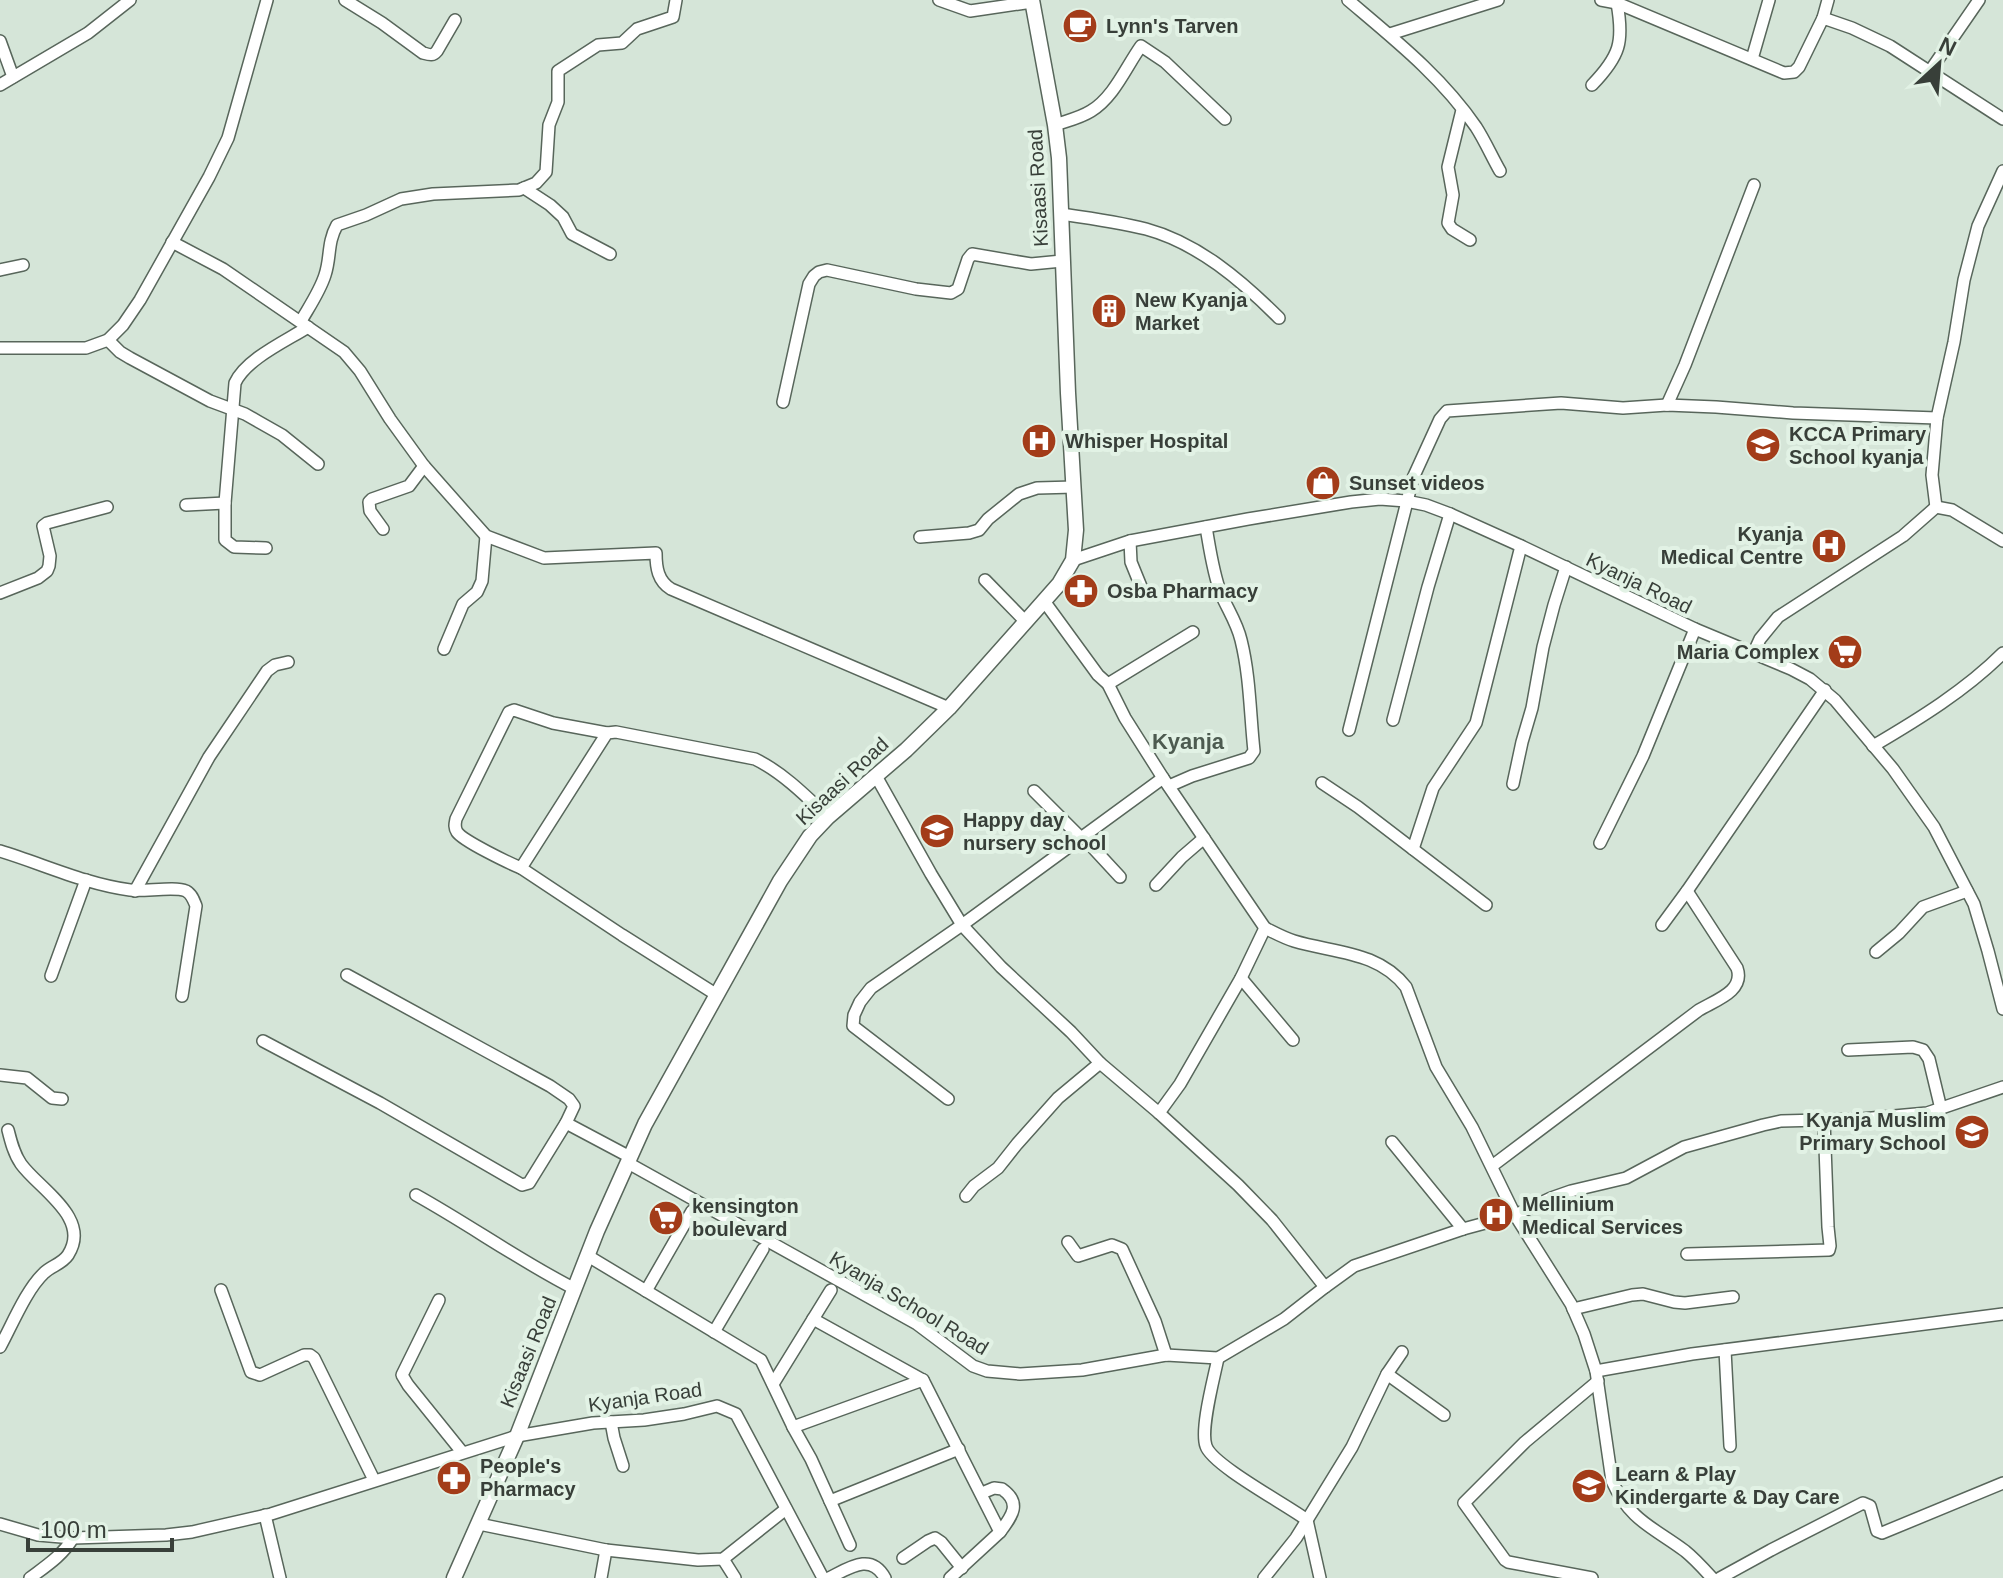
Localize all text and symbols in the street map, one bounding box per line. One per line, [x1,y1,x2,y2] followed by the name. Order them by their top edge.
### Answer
[1061,7,1099,45] cafe icon: Lynn's Tarven
[1106,15,1239,37] place label: Lynn's Tarven
[1899,24,1979,104] north arrow
[1935,32,1960,61] text: N
[1024,129,1052,247] street label: Kisaasi Road
[1135,289,1248,334] place label: New Kyanja Market
[1090,292,1128,330] building icon: New Kyanja Market
[1020,422,1058,460] hospital icon: Whisper Hospital
[1789,423,1927,468] place label: KCCA Primary School kyanja
[1744,426,1782,464] school or university icon: KCCA Primary School kyanja
[1065,430,1228,452] place label: Whisper Hospital
[1304,464,1342,502] shop icon: Sunset videos
[1349,472,1485,494] place label: Sunset videos
[1661,523,1804,568] place label: Kyanja Medical Centre
[1810,527,1848,565] hospital icon: Kyanja Medical Centre
[1583,548,1695,618] street label: Kyanja Road
[1062,572,1100,610] pharmacy icon: Osba Pharmacy
[1107,580,1259,602] place label: Osba Pharmacy
[1826,633,1864,671] supermarket icon: Maria Complex
[1677,641,1819,663] place label: Maria Complex
[1152,729,1225,754] district label: Kyanja
[791,733,893,829] street label: Kisaasi Road
[963,809,1106,854] place label: Happy day nursery school
[918,812,956,850] school or university icon: Happy day nursery school
[1799,1109,1946,1154] place label: Kyanja Muslim Primary School
[1953,1113,1991,1151] school or university icon: Kyanja Muslim Primary School
[1522,1193,1683,1238] place label: Mellinium Medical Services
[692,1195,799,1240] place label: kensington boulevard
[1477,1196,1515,1234] hospital icon: Mellinium Medical Services
[647,1199,685,1237] supermarket icon: kensington boulevard
[826,1247,992,1359] street label: Kyanja School Road
[496,1293,560,1411] street label: Kisaasi Road
[587,1378,703,1416] street label: Kyanja Road
[480,1455,576,1500] place label: People's Pharmacy
[435,1459,473,1497] pharmacy icon: People's Pharmacy
[1615,1463,1840,1508] place label: Learn & Play Kindergarte & Day Care
[1570,1467,1608,1505] school or university icon: Learn & Play Kindergarte & Day Care
[28,1502,172,1552] scale bar
[40,1516,107,1543] text: 100 m

